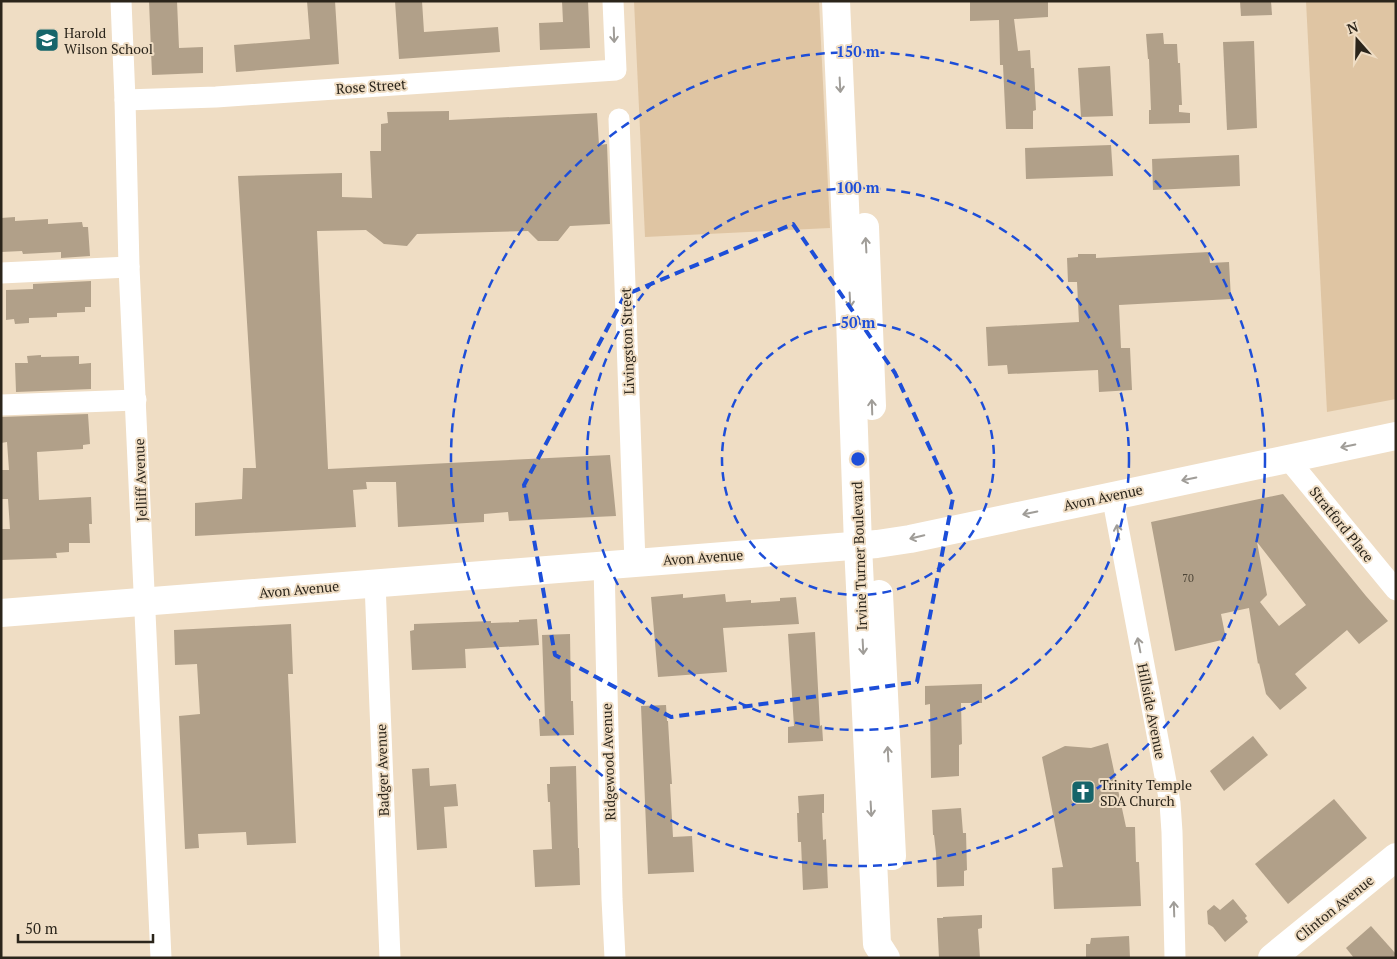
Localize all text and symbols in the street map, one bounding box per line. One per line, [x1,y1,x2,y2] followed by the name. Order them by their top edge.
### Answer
[1332,15,1382,65] north arrow
[1344,16,1361,38] text: N
[64,23,153,58] place label: Harold Wilson School
[34,27,60,53] school or university icon: Harold Wilson School
[610,27,619,43] one-way arrow
[836,41,880,61] text: 150 m
[335,74,408,98] street label: Rose Street
[835,76,845,93] one-way arrow
[836,177,880,197] text: 100 m
[862,237,871,253] one-way arrow
[616,286,638,395] street label: Livingston Street
[845,291,854,307] one-way arrow
[841,312,876,332] text: 50 m
[868,400,877,416] one-way arrow
[129,438,151,522] street label: Jelliff Avenue
[1340,442,1356,451] one-way arrow
[849,450,867,468] centre of rings
[1181,475,1197,485] one-way arrow
[1062,479,1144,515] street label: Avon Avenue
[847,481,871,631] street label: Irvine Turner Boulevard
[1306,482,1378,566] street label: Stratford Place
[1022,509,1038,518] one-way arrow
[1113,524,1123,540] one-way arrow
[909,533,925,542] one-way arrow
[662,545,744,569] street label: Avon Avenue
[1182,571,1194,585] house number: 70
[258,576,340,602] street label: Avon Avenue
[1134,637,1144,653] one-way arrow
[858,638,868,654] one-way arrow
[1133,662,1171,760] street label: Hillside Avenue
[596,703,620,821] street label: Ridgewood Avenue
[371,724,393,816] street label: Badger Avenue
[883,746,892,762] one-way arrow
[1100,775,1192,810] place label: Trinity Temple SDA Church
[1070,779,1096,805] church icon: Trinity Temple SDA Church
[866,801,875,817] one-way arrow
[1291,870,1377,946] street label: Clinton Avenue
[1169,901,1179,918] one-way arrow
[18,912,152,944] scale bar
[25,918,58,938] text: 50 m

